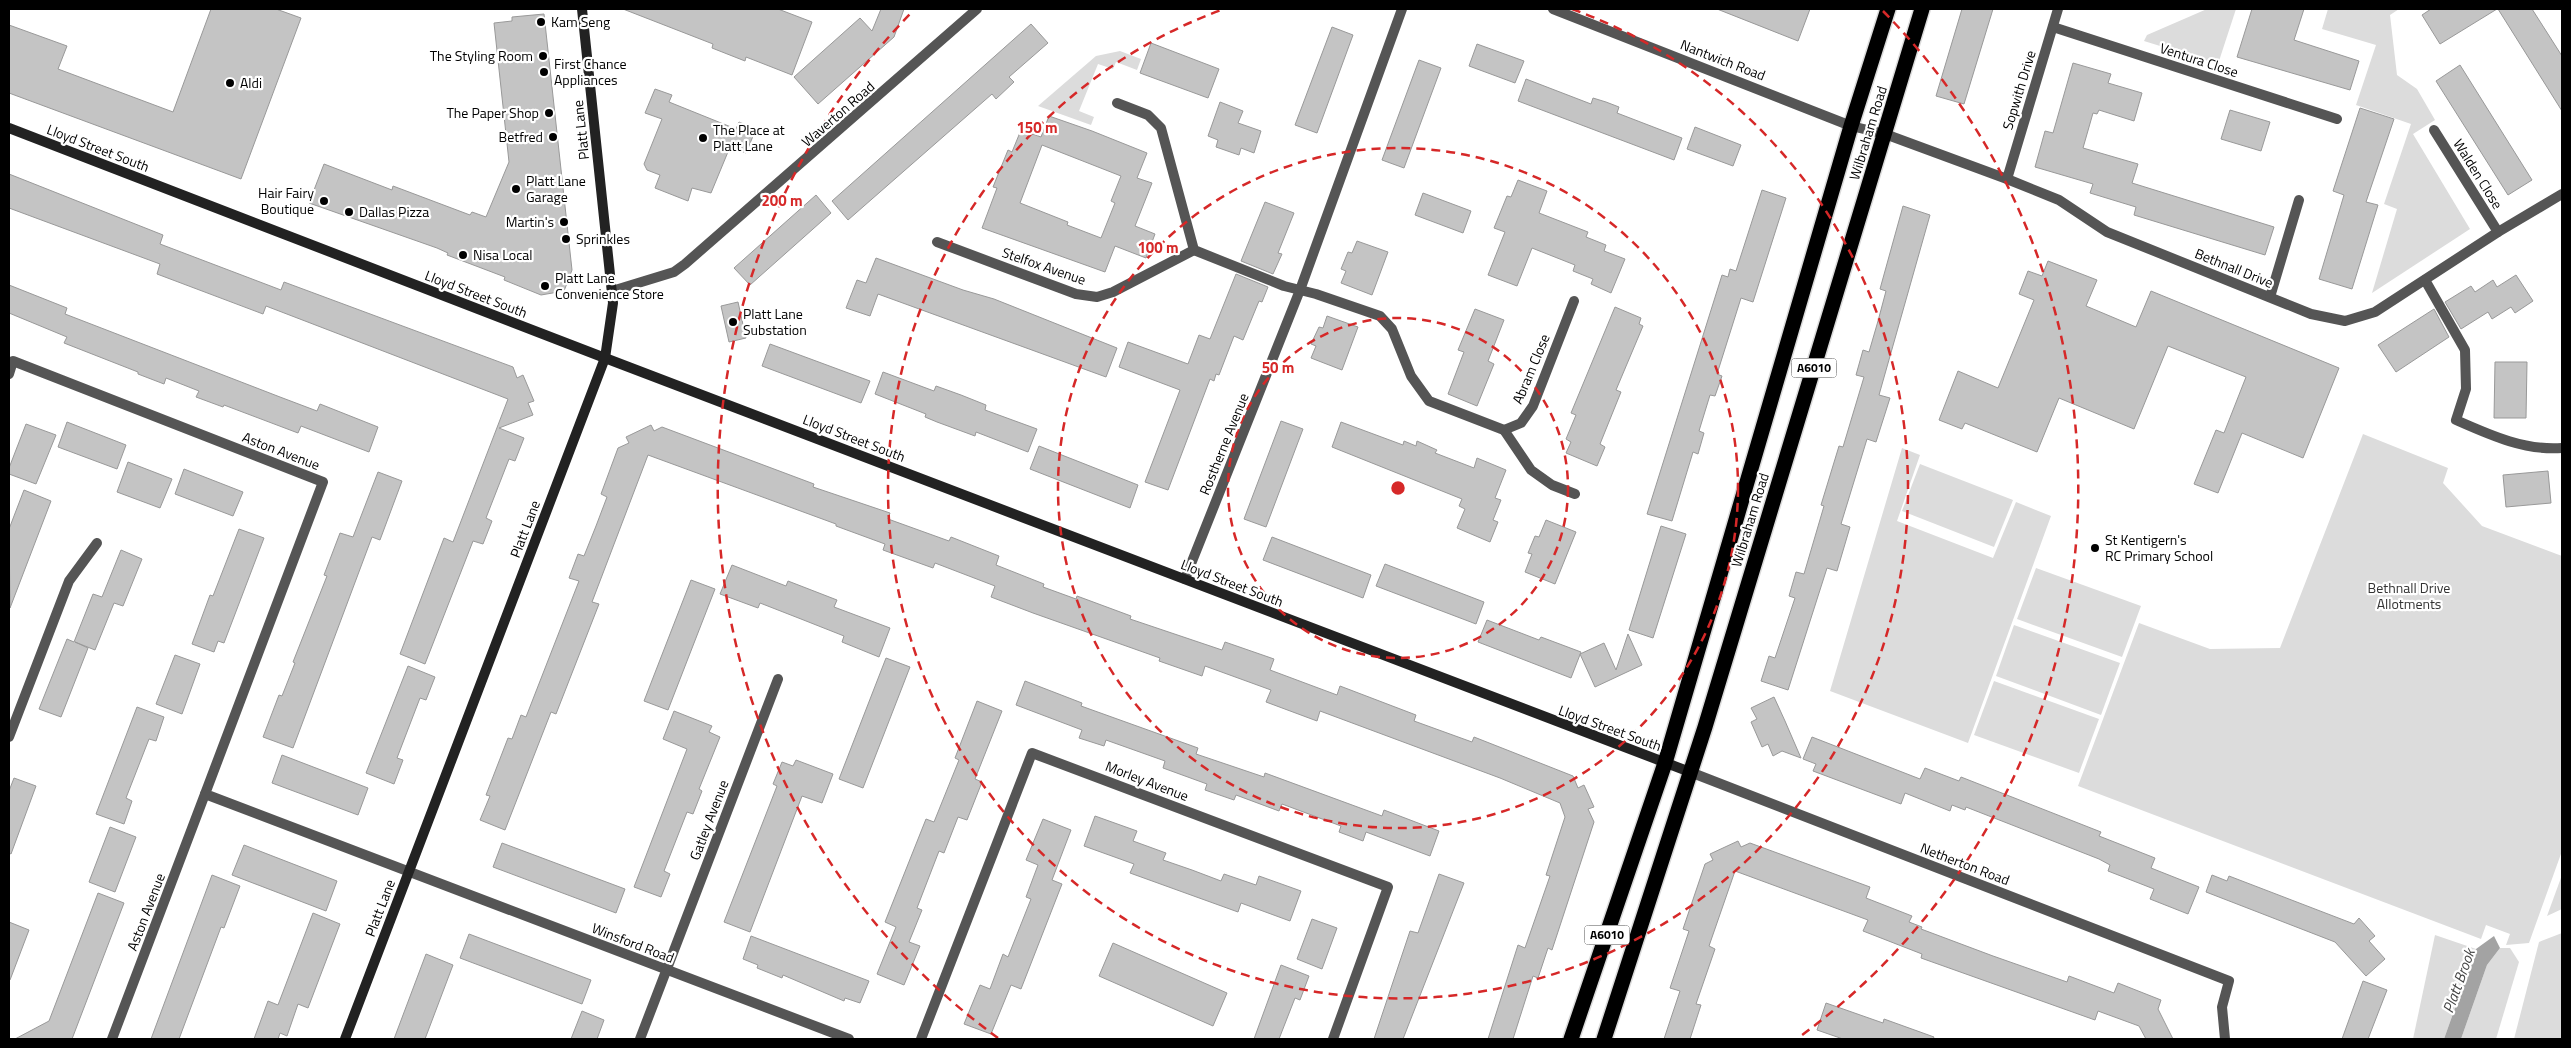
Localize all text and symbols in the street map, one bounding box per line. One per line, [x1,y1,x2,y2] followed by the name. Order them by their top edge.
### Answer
[551,11,610,32] place label: Kam Seng
[535,16,547,28] marker: Kam Seng
[1678,34,1769,85] street label: Nantwich Road
[2157,37,2241,82] street label: Ventura Close
[430,45,533,66] place label: The Styling Room
[1996,48,2041,132] street label: Sopwith Drive
[537,50,549,62] marker: The Styling Room
[554,53,627,90] place label: First Chance Appliances
[538,66,550,78] marker: First Chance Appliances
[240,72,262,93] place label: Aldi
[796,76,879,151] street label: Waverton Road
[224,77,236,89] marker: Aldi
[1843,83,1892,183] street label: Wilbraham Road
[567,99,594,161] street label: Platt Lane
[446,102,539,123] place label: The Paper Shop
[543,107,555,119] marker: The Paper Shop
[1016,116,1058,139] text: 150 m
[44,118,153,177] street label: Lloyd Street South
[713,119,785,156] place label: The Place at Platt Lane
[499,126,543,147] place label: Betfred
[547,131,559,143] marker: Betfred
[697,132,709,144] marker: The Place at Platt Lane
[2448,135,2508,213] street label: Walden Close
[526,170,586,207] place label: Platt Lane Garage
[258,182,314,219] place label: Hair Fairy Boutique
[510,183,522,195] marker: Platt Lane Garage
[761,189,803,212] text: 200 m
[318,195,330,207] marker: Hair Fairy Boutique
[359,201,429,222] place label: Dallas Pizza
[343,206,355,218] marker: Dallas Pizza
[506,211,554,232] place label: Martin's
[558,216,570,228] marker: Martin's
[576,228,630,249] place label: Sprinkles
[560,233,572,245] marker: Sprinkles
[1137,236,1179,259] text: 100 m
[999,241,1089,290] street label: Stelfox Avenue
[2192,242,2277,293] street label: Bethnall Drive
[473,244,533,265] place label: Nisa Local
[457,249,469,261] marker: Nisa Local
[422,264,531,323] street label: Lloyd Street South
[555,267,664,304] place label: Platt Lane Convenience Store
[539,280,551,292] marker: Platt Lane Convenience Store
[743,303,807,340] place label: Platt Lane Substation
[727,316,739,328] marker: Platt Lane Substation
[1506,331,1555,407] street label: Abram Close
[1262,356,1294,379] text: 50 m
[1792,358,1836,378] road number: A6010
[1194,390,1254,498] street label: Rostherne Avenue
[800,408,909,467] street label: Lloyd Street South
[239,426,323,475] street label: Aston Avenue
[1725,470,1774,570] street label: Wilbraham Road
[1389,479,1407,497] centre of rings
[504,497,545,560] street label: Platt Lane
[2105,529,2213,566] place label: St Kentigern's RC Primary School
[2089,542,2101,554] marker: St Kentigern's RC Primary School
[1178,553,1287,612] street label: Lloyd Street South
[2368,577,2450,614] park label: Bethnall Drive Allotments
[1556,699,1665,756] street label: Lloyd Street South
[1102,755,1192,806] street label: Morley Avenue
[684,777,733,863] street label: Gatley Avenue
[1918,837,2013,890] street label: Netherton Road
[121,870,170,954] street label: Aston Avenue
[359,876,400,939] street label: Platt Lane
[589,917,677,968] street label: Winsford Road
[1584,926,1630,944] road number: A6010
[2436,943,2481,1016] water label: Platt Brook

